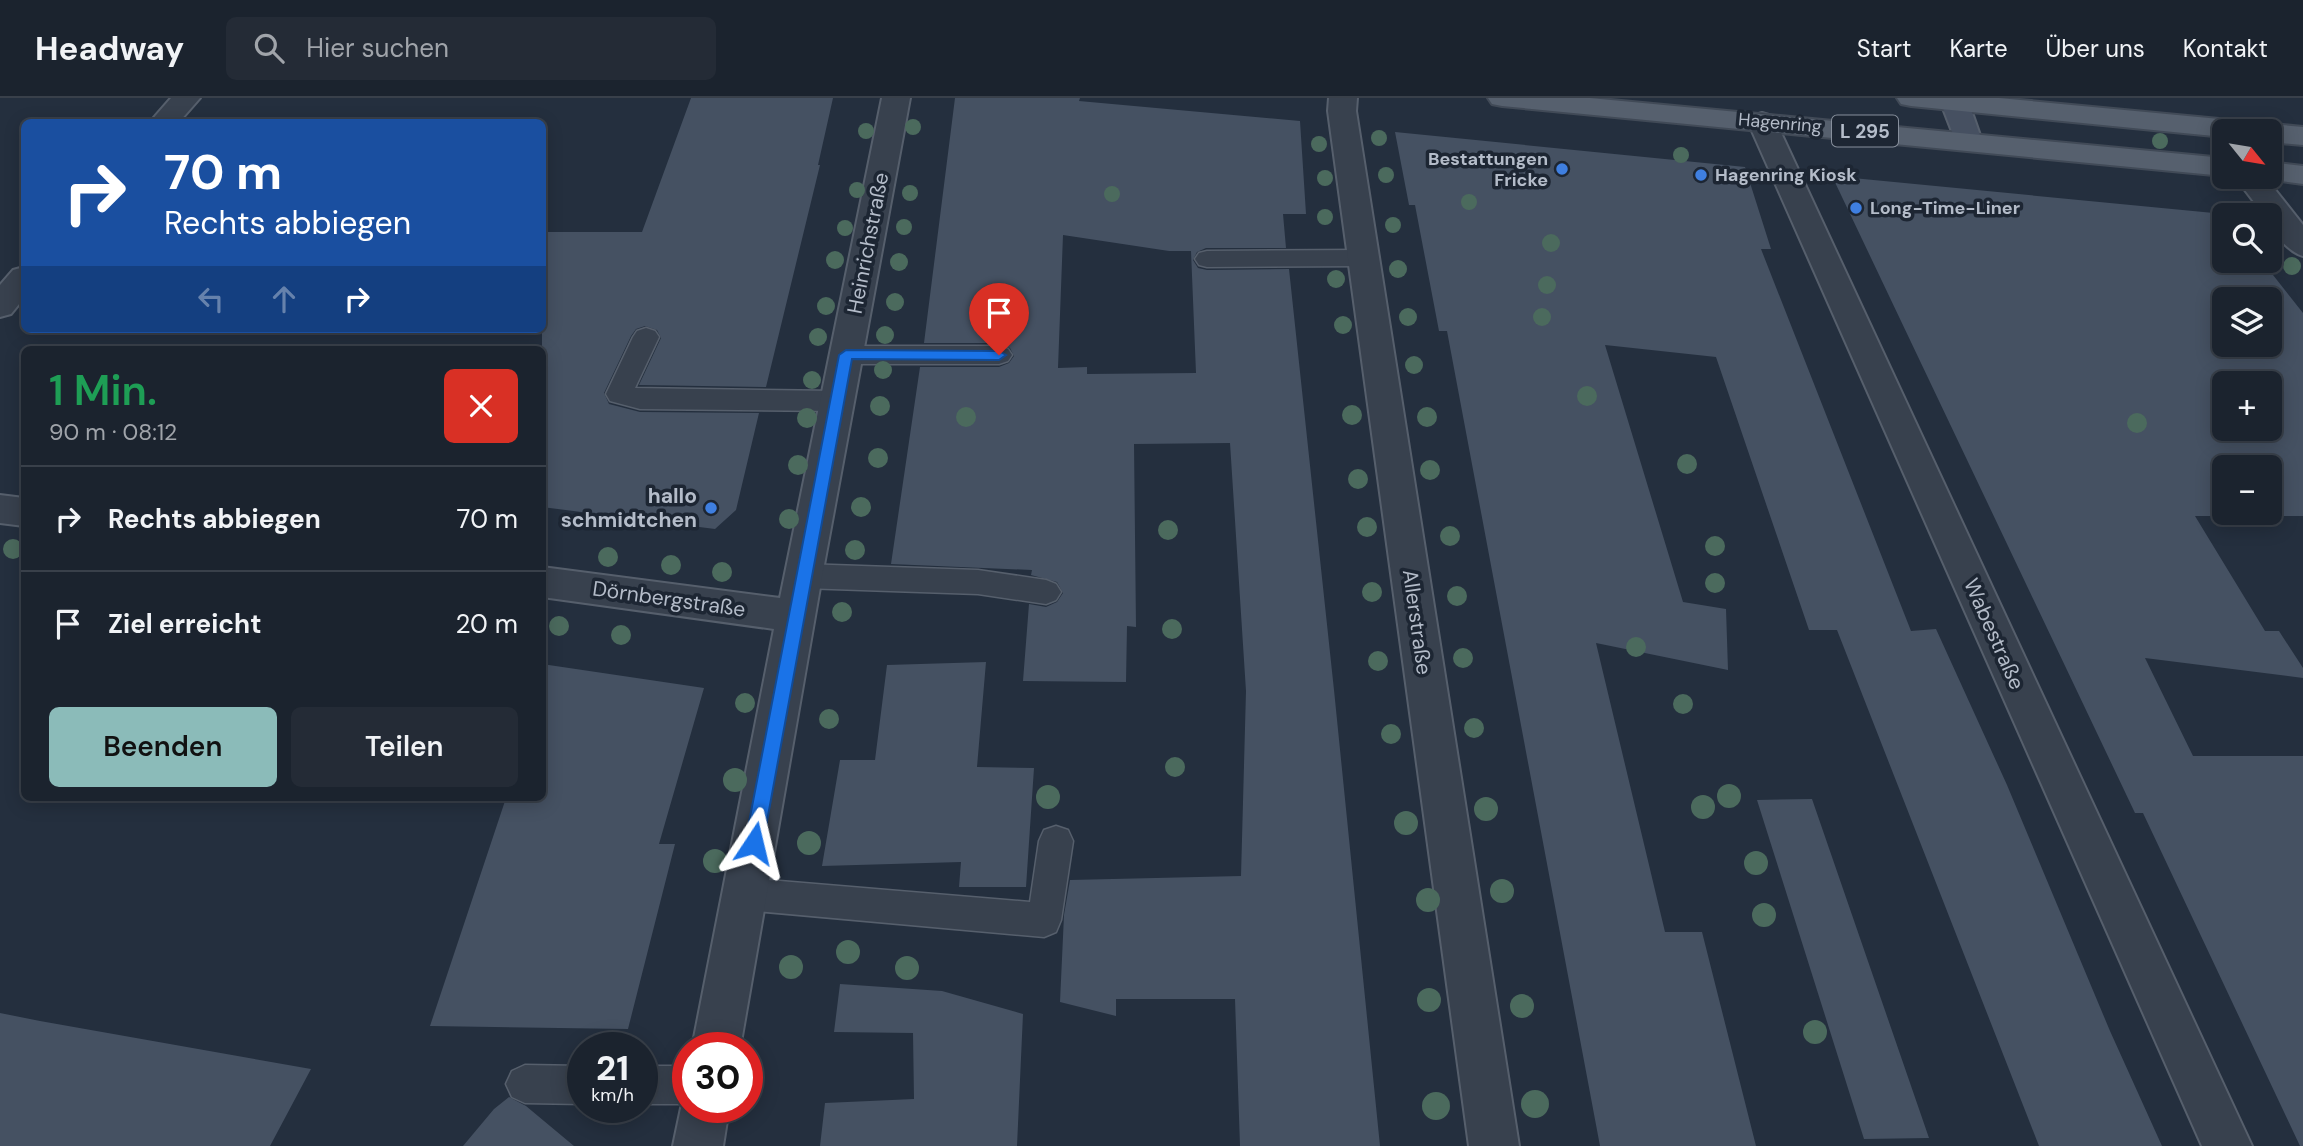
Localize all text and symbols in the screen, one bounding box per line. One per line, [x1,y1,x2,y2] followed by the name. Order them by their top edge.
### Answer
[226,17,716,80] search box
[35,27,184,70] text: Headway
[250,29,288,67] icon: search
[306,31,449,65] text: Hier suchen
[1857,33,1911,64] text: Start
[1949,33,2008,64] text: Karte
[2046,33,2145,64] text: Über uns
[2183,33,2268,64] text: Kontakt
[1737,107,1823,139] street label: Hagenring
[1832,116,1898,146] road number: L 295
[2212,119,2282,189] north arrow
[2212,119,2282,525] map controls
[164,140,282,204] text: 70 m
[49,147,140,238] icon: right
[1428,147,1548,192] place label: Bestattungen Fricke
[1554,161,1570,177] marker: Bestattungen Fricke
[1715,163,1857,187] place label: Hagenring Kiosk
[1693,167,1709,183] marker: Hagenring Kiosk
[841,170,895,316] street label: Heinrichstraße
[1870,196,2020,220] place label: Long-Time-Liner
[1848,200,1864,216] marker: Long-Time-Liner
[164,202,411,244] text: Rechts abbiegen
[2212,203,2282,273] button: search
[192,280,230,318] icon: left
[265,280,303,318] icon: ahead
[338,280,376,318] icon: right
[969,283,1029,355] pin
[2212,287,2282,357] button: layers
[980,294,1018,332] icon: arrive
[49,363,157,418] text: 1 Min.
[444,369,518,443] button: close
[2212,371,2282,441] button: +
[49,417,177,447] text: 90 m · 08:12
[2212,455,2282,525] button: −
[561,482,697,534] place label: hallo schmidtchen
[49,500,87,538] icon: right
[703,500,719,516] marker: hallo schmidtchen
[108,502,321,536] text: Rechts abbiegen
[457,502,518,536] text: 70 m
[1396,568,1438,677] street label: Allerstraße
[591,574,747,624] street label: Dörnbergstraße
[1957,574,2031,694] street label: Wabestraße
[49,605,87,643] icon: arrive
[108,607,261,641] text: Ziel erreicht
[455,607,518,641] text: 20 m
[49,707,277,787] button: Beenden
[291,707,518,787] button: Teilen
[717,806,791,880] position arrow
[672,1032,763,1123] speed limit sign: 30
[596,1045,629,1091] text: 21
[591,1083,634,1107] text: km/h

